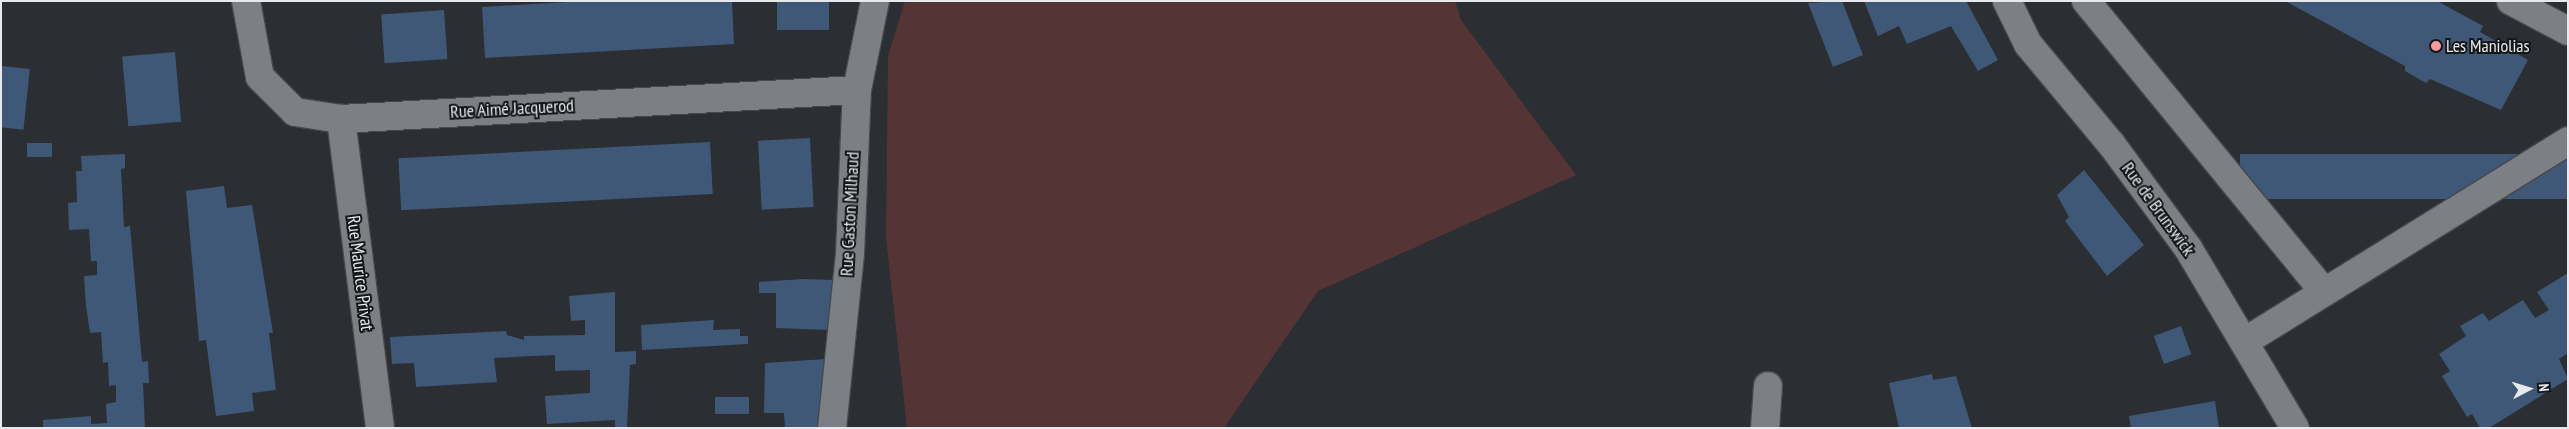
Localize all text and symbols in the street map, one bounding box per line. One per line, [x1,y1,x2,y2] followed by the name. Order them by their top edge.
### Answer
[2446,35,2530,57] place label: Les Maniolias
[2430,40,2442,52] marker: Les Maniolias
[449,95,575,123] street label: Rue Aimé Jacquerod
[836,151,864,277] street label: Rue Gaston Milhaud
[2117,158,2199,260] street label: Rue de Brunswick
[342,214,378,332] street label: Rue Maurice Privat
[2504,364,2554,414] north arrow
[2535,383,2553,392] text: N

